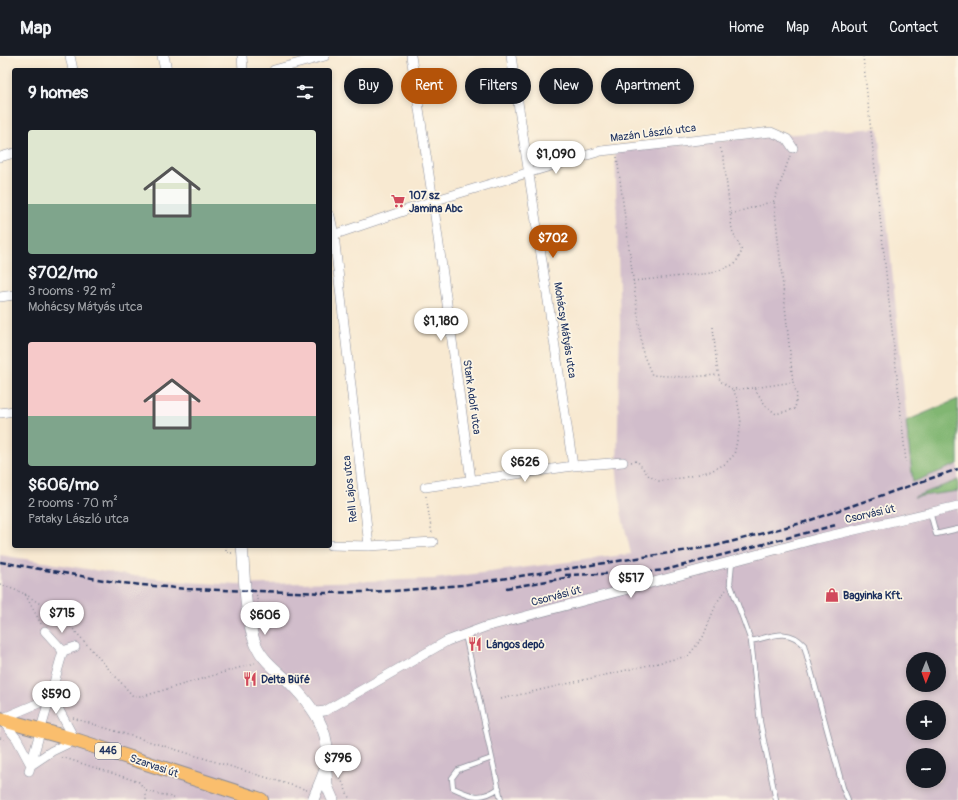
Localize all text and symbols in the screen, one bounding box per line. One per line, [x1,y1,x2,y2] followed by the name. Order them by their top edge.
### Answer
[20,16,51,40] text: Map
[729,19,764,36] text: Home
[786,19,809,36] text: Map
[831,19,867,36] text: About
[889,19,938,36] text: Contact
[344,68,393,104] chip: Buy
[401,68,457,104] chip: Rent
[465,68,531,104] chip: Filters
[539,68,593,104] chip: New
[601,68,694,104] chip: Apartment
[294,81,316,103] icon: filters
[28,82,88,103] text: 9 homes
[609,121,697,145] street label: Mazán László utca
[523,141,589,175] pin: $1,090
[536,146,576,162] text: $1,090
[136,156,208,228] icon: home
[409,189,463,215] place label: 107 sz Jamina Abc
[390,193,406,209] supermarket icon: 107 sz Jamina Abc
[529,225,577,259] pin: $702
[538,230,568,246] text: $702
[28,262,98,283] text: $702/mo
[551,281,579,379] street label: Mohácsy Mátyás utca
[28,283,116,299] text: 3 rooms · 92 m²
[28,299,143,315] text: Mohácsy Mátyás utca
[408,308,474,342] pin: $1,180
[423,313,459,329] text: $1,180
[460,359,484,435] street label: Stark Adolf utca
[136,368,208,440] icon: home
[501,449,549,483] pin: $626
[510,454,540,470] text: $626
[340,455,360,523] street label: Rell Lajos utca
[28,474,99,495] text: $606/mo
[28,495,118,511] text: 2 rooms · 70 m²
[844,502,897,526] street label: Csorvási út
[28,511,129,527] text: Pataky László utca
[607,565,655,599] pin: $517
[618,570,644,586] text: $517
[530,583,583,609] street label: Csorvási út
[824,587,840,603] shop icon: Bagyinka Kft.
[843,589,903,602] place label: Bagyinka Kft.
[38,600,86,634] pin: $715
[241,602,289,636] pin: $606
[49,605,75,621] text: $715
[249,607,281,623] text: $606
[467,636,483,652] restaurant icon: Lángos depó
[486,638,544,651] place label: Lángos depó
[906,652,946,692] north arrow
[906,652,946,788] map controls
[242,671,258,687] restaurant icon: Delta Büfé
[261,673,310,686] place label: Delta Büfé
[32,681,80,715] pin: $590
[41,686,71,702] text: $590
[906,700,946,740] button: +
[95,743,121,759] road number: 446
[314,745,362,779] pin: $796
[906,748,946,788] button: −
[324,750,352,766] text: $796
[128,752,181,781] street label: Szarvasi út

